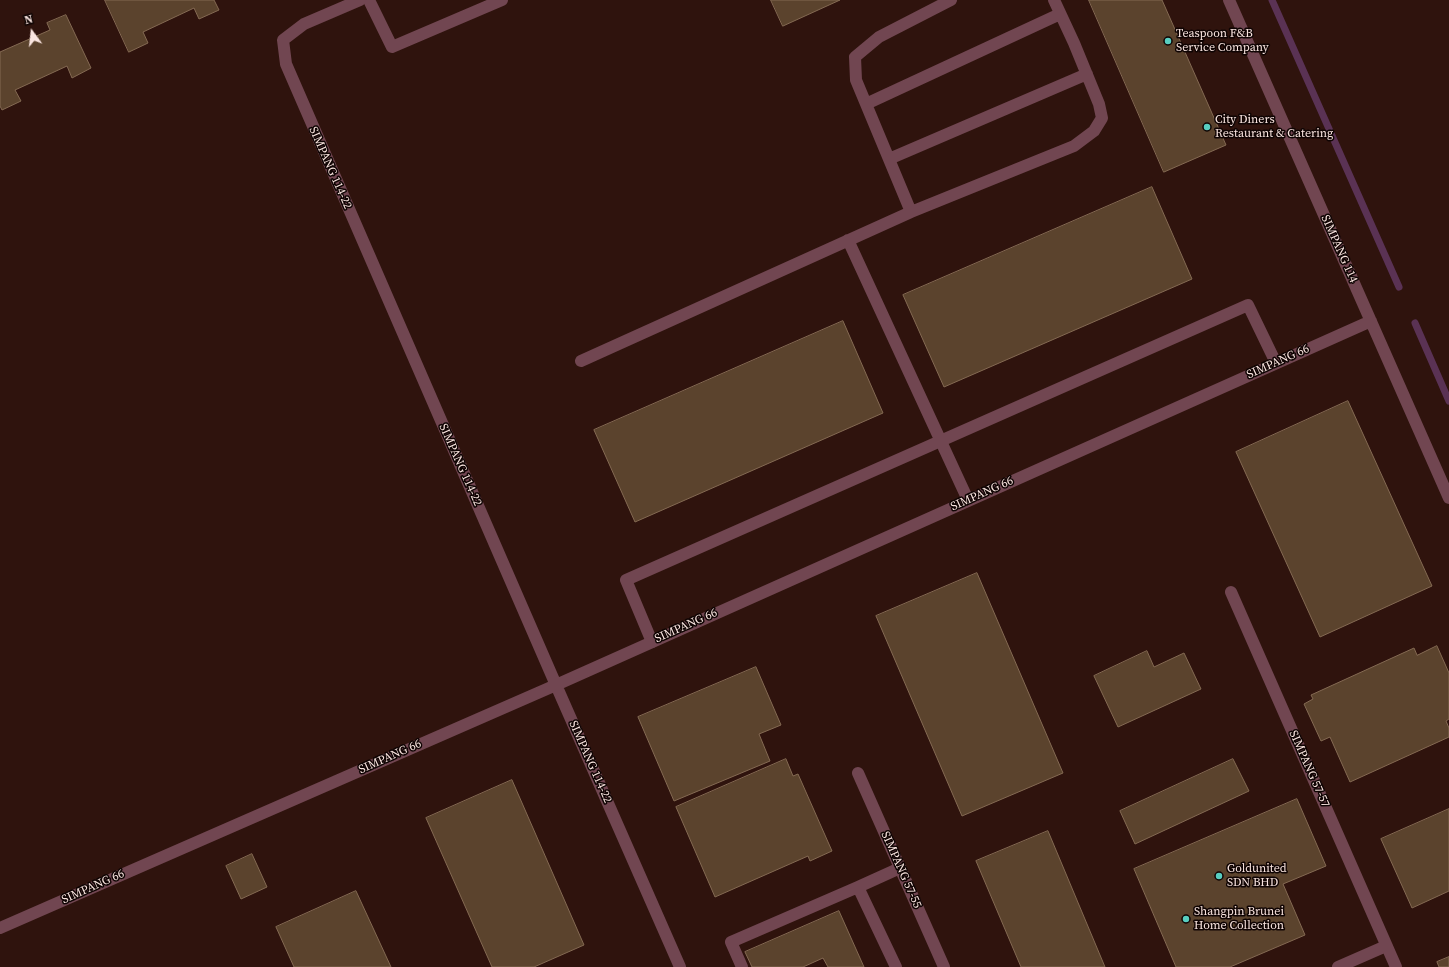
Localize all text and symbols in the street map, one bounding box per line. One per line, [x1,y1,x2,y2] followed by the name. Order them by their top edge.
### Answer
[12,12,52,52] north arrow
[23,12,35,28] text: N
[1176,27,1269,55] place label: Teaspoon F&B Service Company
[1163,36,1173,46] marker: Teaspoon F&B Service Company
[1215,113,1333,141] place label: City Diners Restaurant & Catering
[1202,122,1212,132] marker: City Diners Restaurant & Catering
[305,125,355,211] street label: SIMPANG 114-22
[1318,213,1360,285] street label: SIMPANG 114
[1244,342,1312,382] street label: SIMPANG 66
[435,422,485,508] street label: SIMPANG 114-22
[948,474,1016,514] street label: SIMPANG 66
[652,606,720,646] street label: SIMPANG 66
[565,719,615,805] street label: SIMPANG 114-22
[1286,728,1332,810] street label: SIMPANG 57-57
[356,737,424,777] street label: SIMPANG 66
[878,829,924,911] street label: SIMPANG 57-55
[1227,862,1287,890] place label: Goldunited SDN BHD
[59,867,127,907] street label: SIMPANG 66
[1214,871,1224,881] marker: Goldunited SDN BHD
[1194,905,1284,933] place label: Shangpin Brunei Home Collection
[1181,914,1191,924] marker: Shangpin Brunei Home Collection

